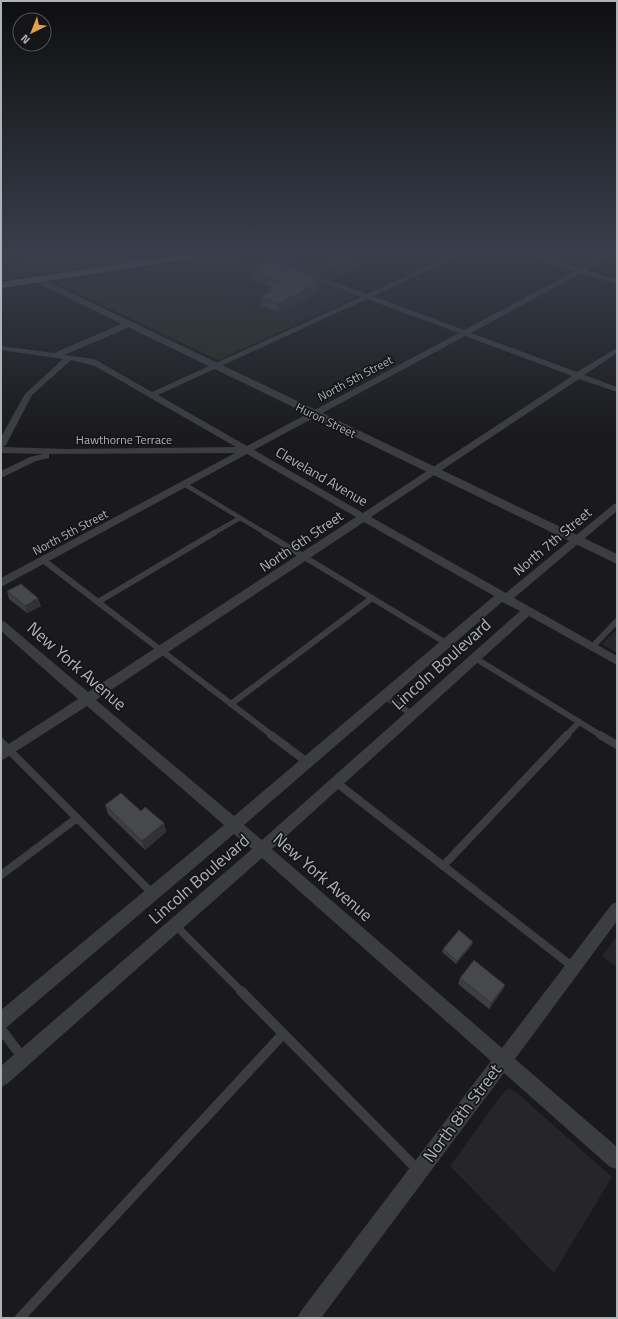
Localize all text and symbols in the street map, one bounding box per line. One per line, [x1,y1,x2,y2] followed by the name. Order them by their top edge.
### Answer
[12,12,52,52] north arrow
[17,31,33,48] text: N
[314,350,397,406] street label: North 5th Street
[293,397,360,443] street label: Huron Street
[76,430,172,449] street label: Hawthorne Terrace
[272,441,372,511] street label: Cleveland Avenue
[508,502,596,580] street label: North 7th Street
[29,504,112,560] street label: North 5th Street
[255,505,347,577] street label: North 6th Street
[385,612,497,716] street label: Lincoln Boulevard
[21,615,133,717] street label: New York Avenue
[267,826,379,928] street label: New York Avenue
[143,828,255,930] street label: Lincoln Boulevard
[416,1058,508,1168] street label: North 8th Street

